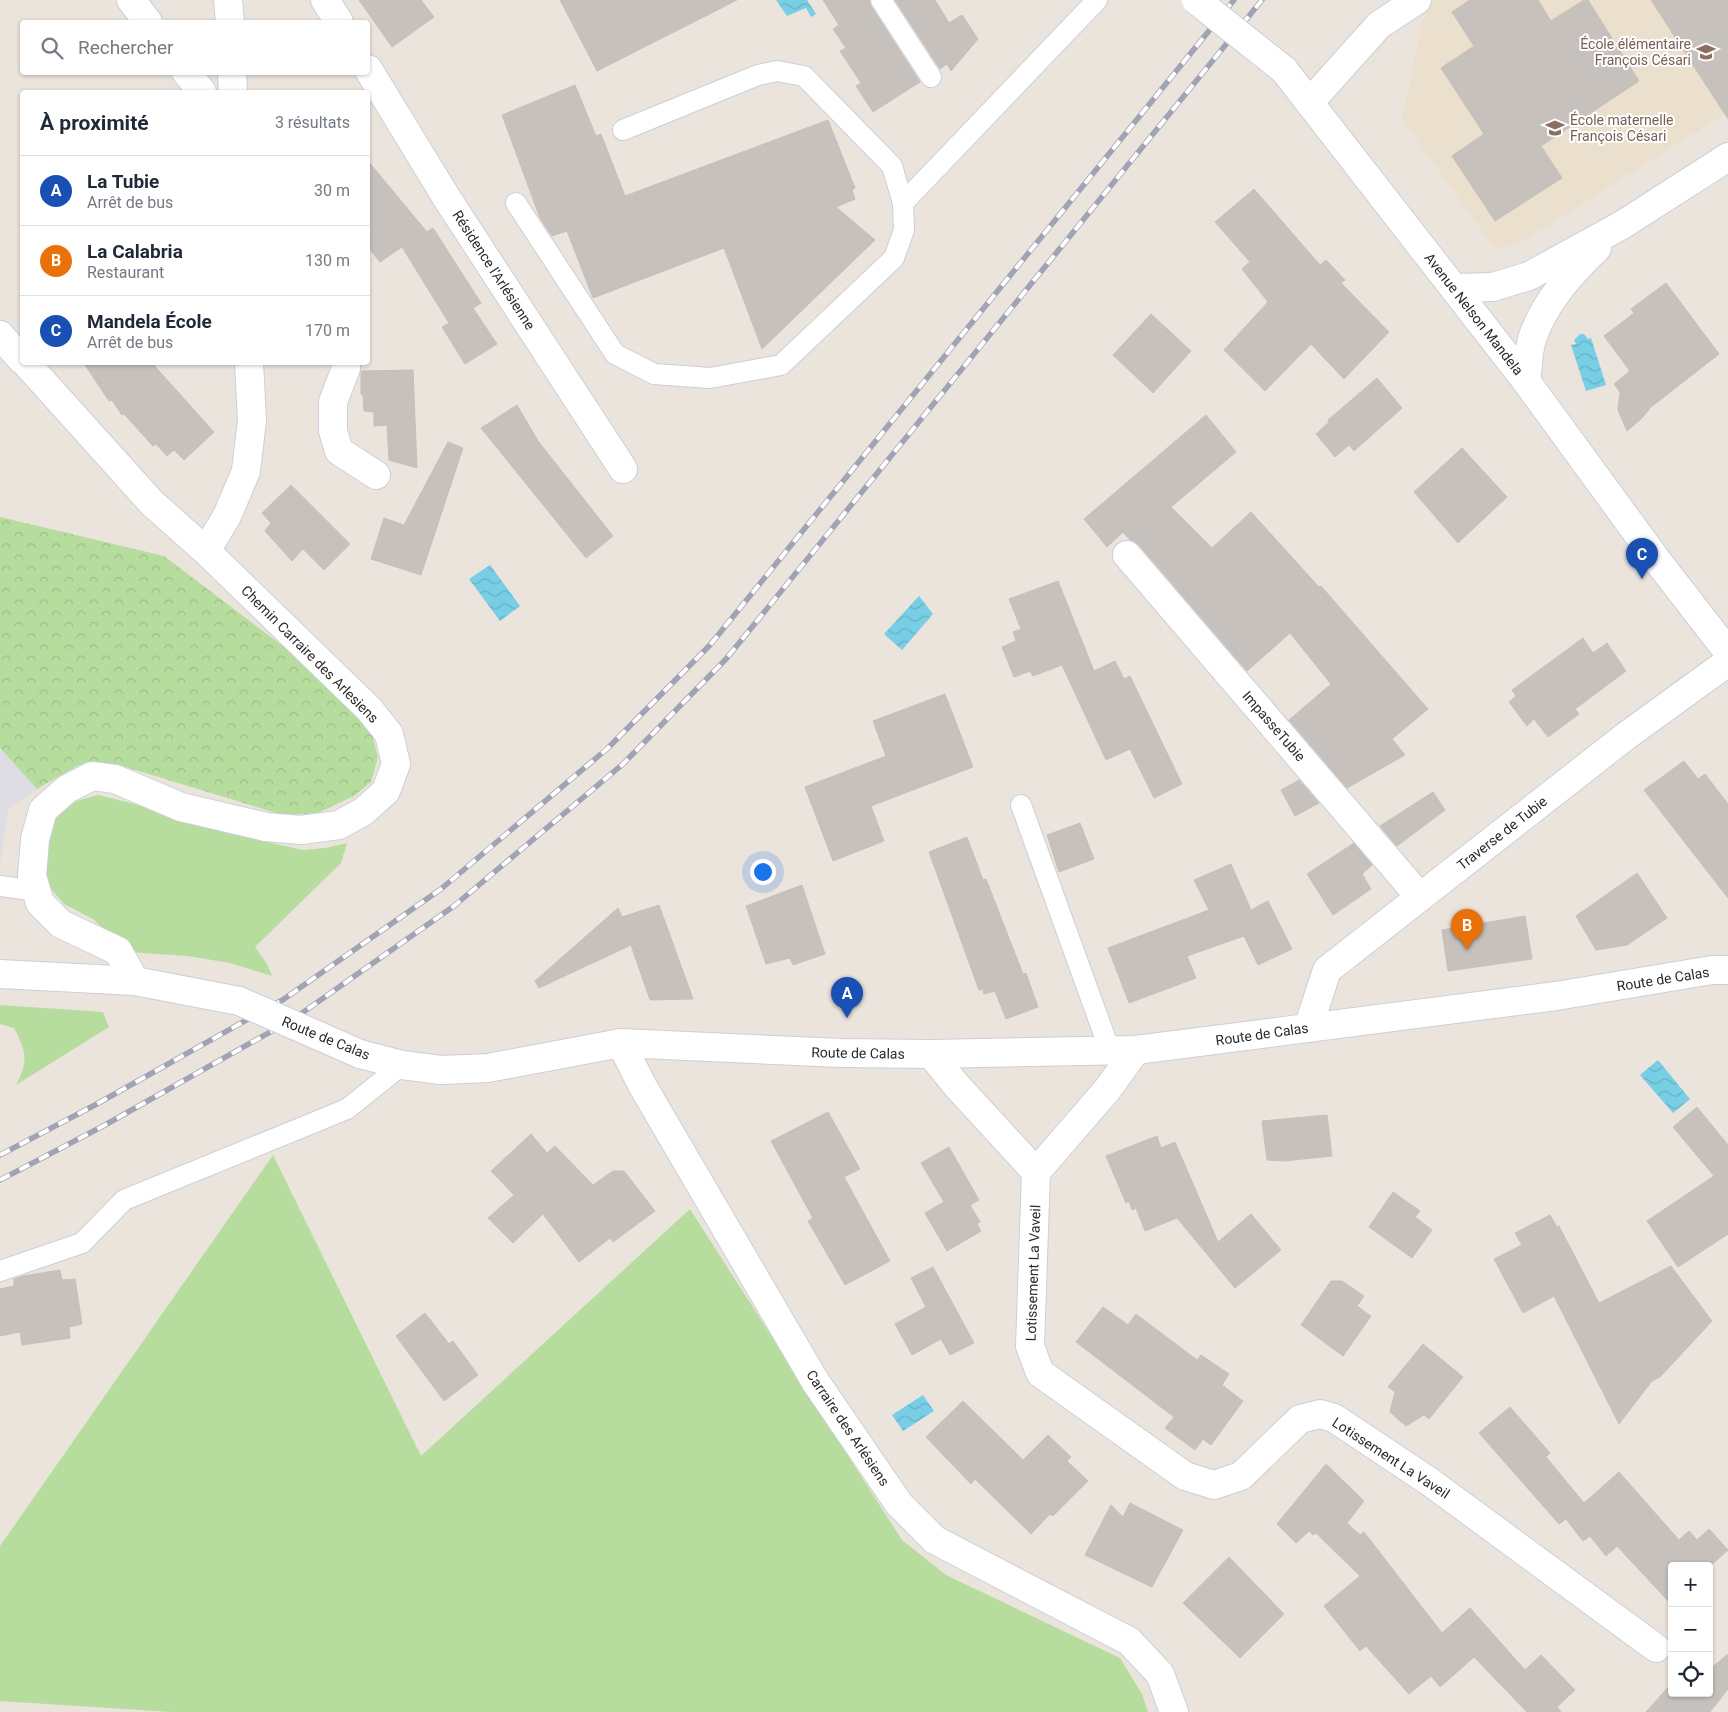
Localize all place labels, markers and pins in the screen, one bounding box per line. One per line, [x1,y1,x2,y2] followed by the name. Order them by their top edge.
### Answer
[1580,35,1691,68] place label: École élémentaire François Césari
[1695,41,1717,63] school or university icon: École élémentaire François Césari
[1570,111,1673,144] place label: École maternelle François Césari
[1544,117,1566,139] school or university icon: École maternelle François Césari
[1626,538,1658,579] pin: C
[1451,909,1483,950] pin: B
[831,977,863,1018] pin: A

